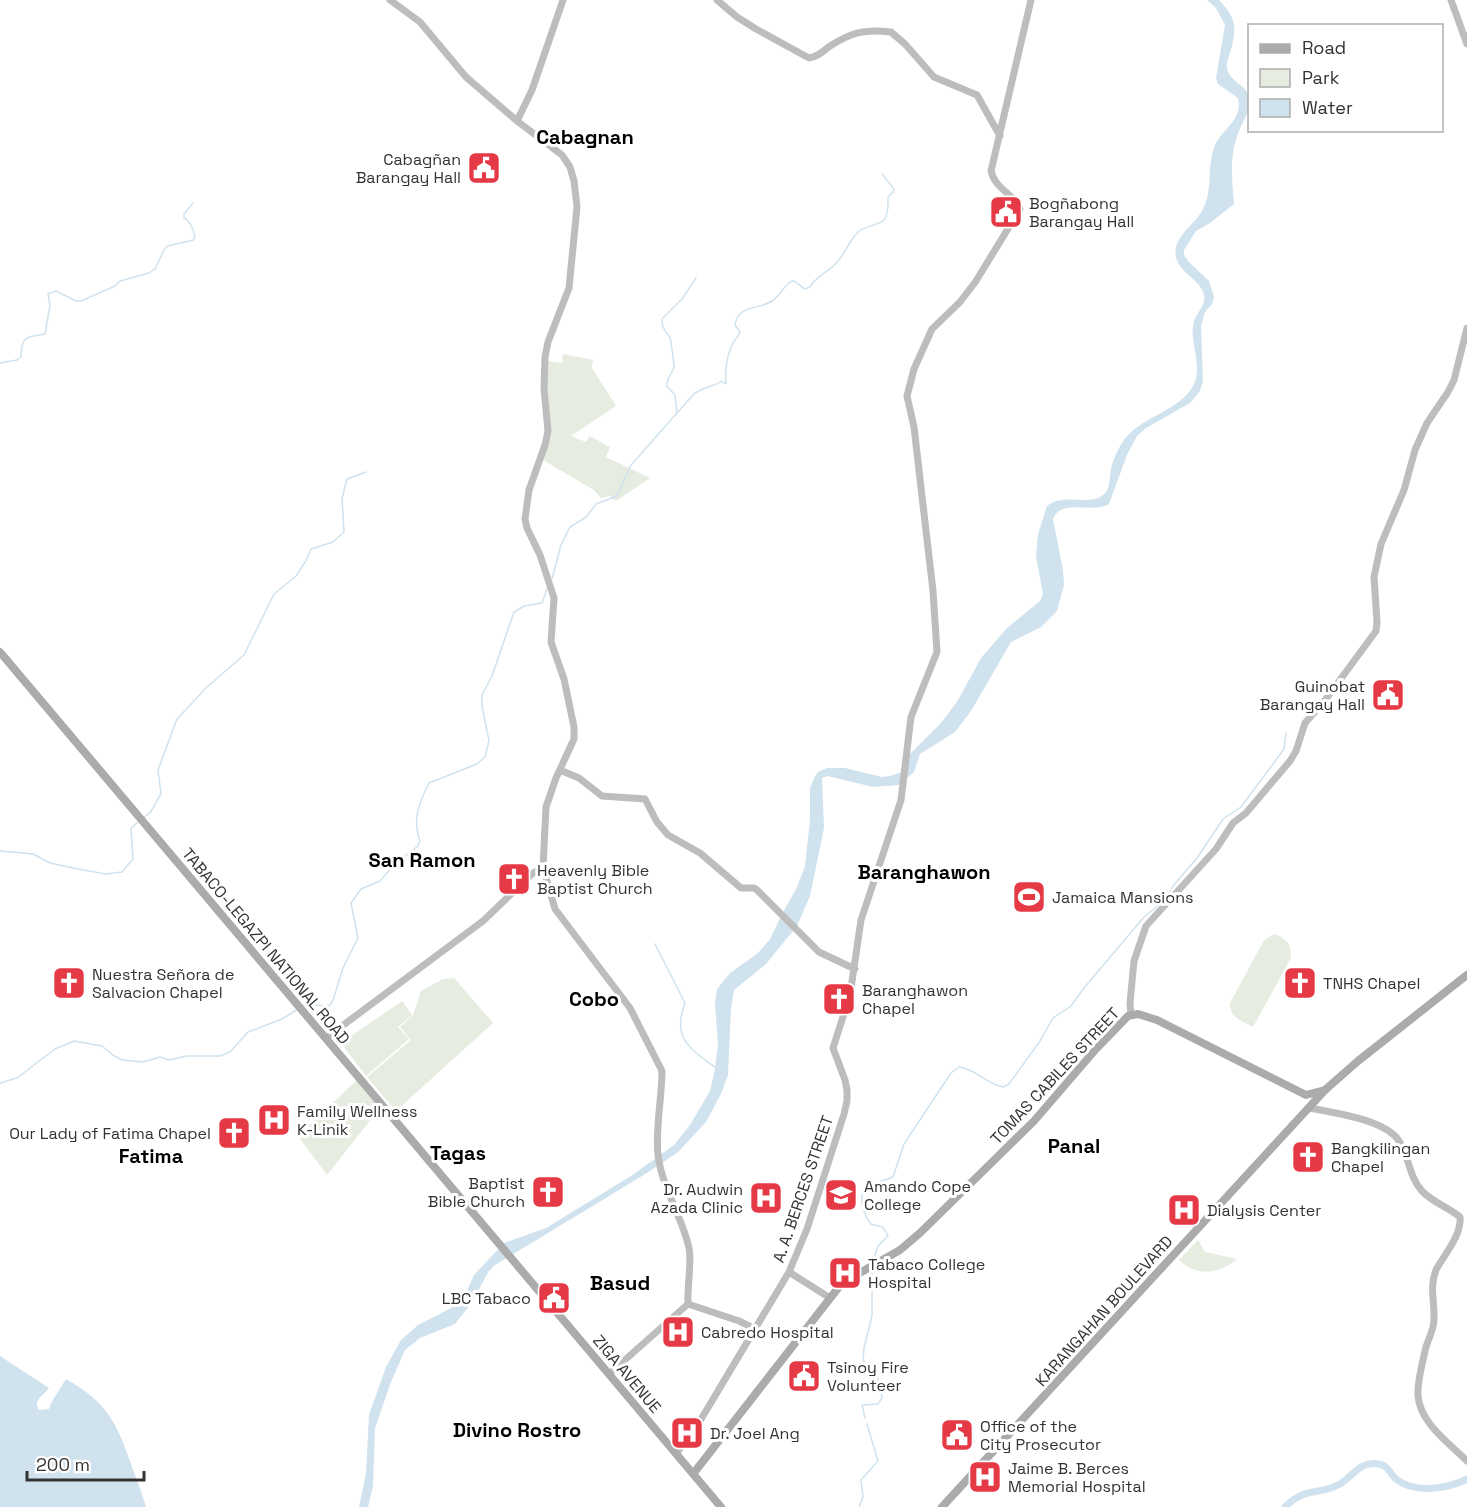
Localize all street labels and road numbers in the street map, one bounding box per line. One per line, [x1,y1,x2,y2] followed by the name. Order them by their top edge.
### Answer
[178,843,354,1049] street label: TABACO-LEGAZPI NATIONAL ROAD
[986,1003,1124,1149] street label: TOMAS CABILES STREET
[768,1113,838,1265] street label: A. A. BERCES STREET
[1031,1231,1177,1391] street label: KARANGAHAN BOULEVARD
[588,1331,666,1417] street label: ZIGA AVENUE

